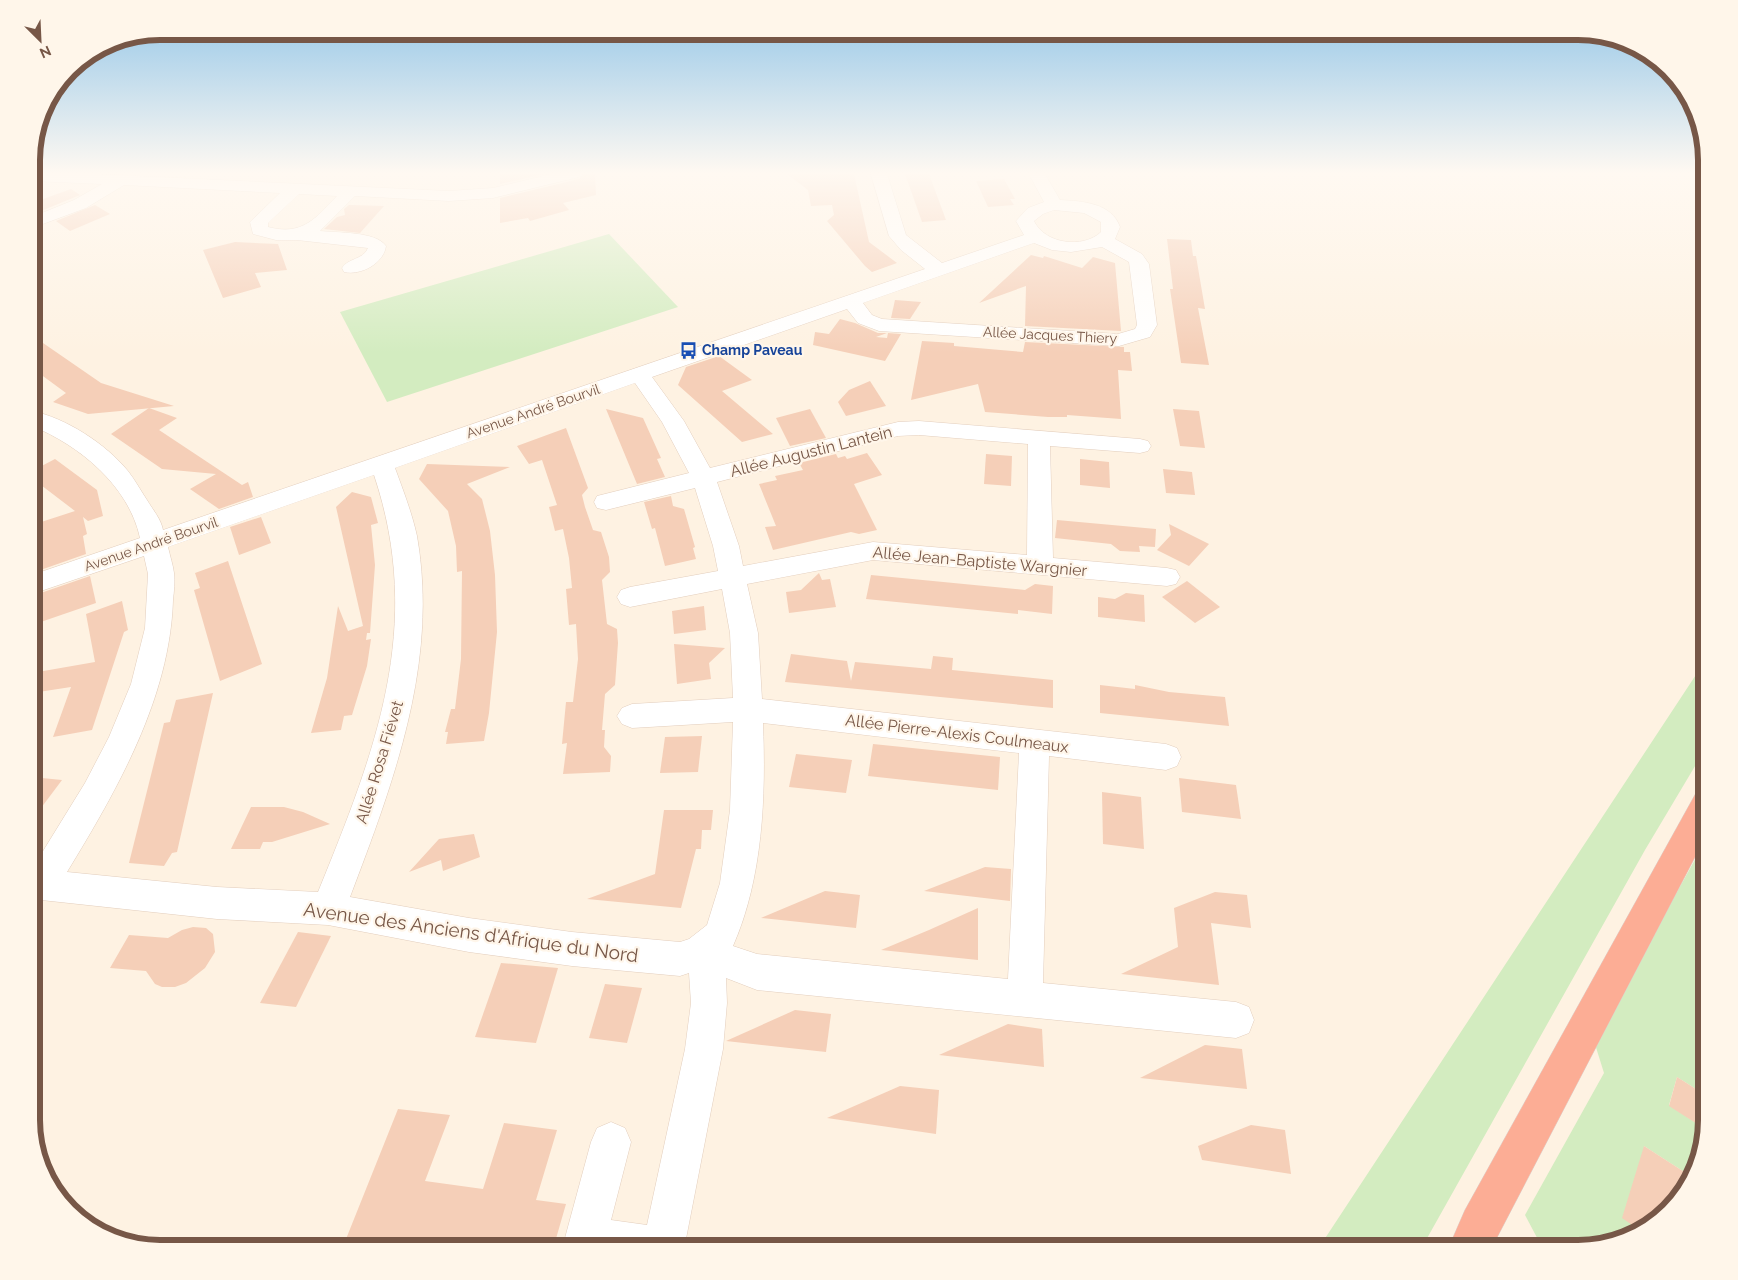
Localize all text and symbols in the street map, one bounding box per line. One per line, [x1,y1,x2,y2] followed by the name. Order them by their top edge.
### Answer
[15,15,65,65] north arrow
[37,42,53,61] text: N
[983,324,1118,347] street label: Allée Jacques Thiery
[678,340,698,360] bus stop icon: Champ Paveau
[702,342,803,358] place label: Champ Paveau
[464,381,602,441] street label: Avenue André Bourvil
[728,422,894,481] street label: Allée Augustin Lantein
[82,514,220,574] street label: Avenue André Bourvil
[872,543,1088,580] street label: Allée Jean-Baptiste Wargnier
[352,698,407,826] street label: Allée Rosa Fiévet
[844,710,1070,757] street label: Allée Pierre-Alexis Coulmeaux
[302,898,640,966] street label: Avenue des Anciens d'Afrique du Nord

